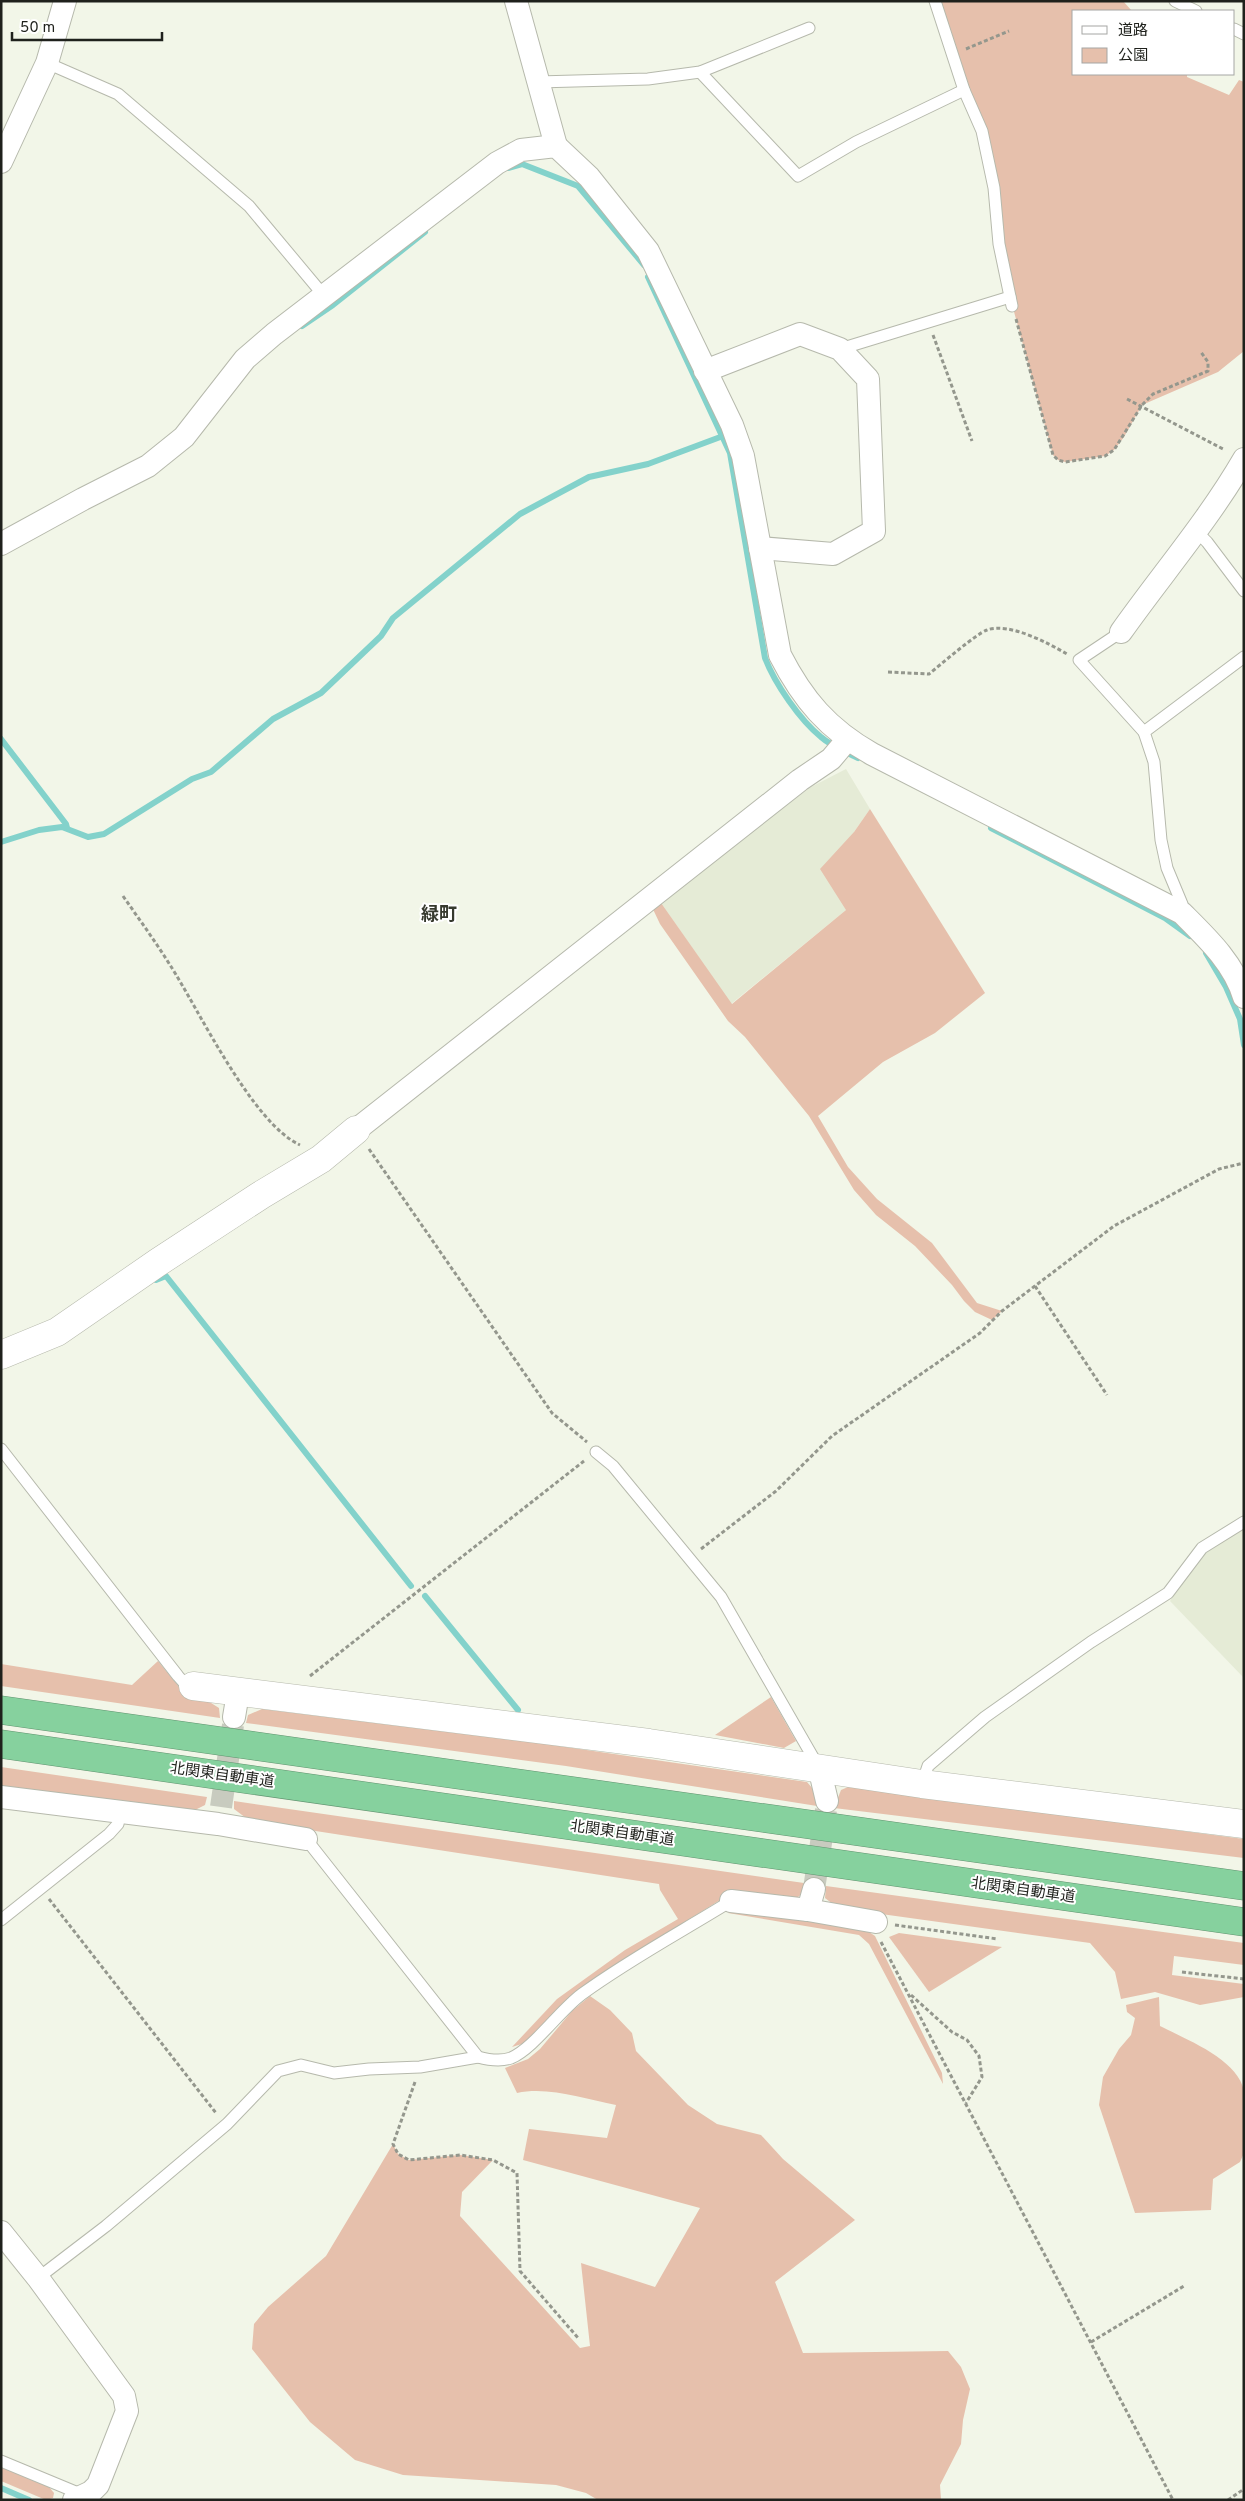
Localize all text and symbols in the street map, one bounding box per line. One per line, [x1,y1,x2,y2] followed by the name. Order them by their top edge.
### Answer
[12,10,162,42] scale bar
[1072,10,1235,75] legend
[20,19,55,38] text: 50 m
[1118,22,1148,41] text: 道路
[1118,47,1148,66] text: 公園
[421,904,457,927] district label: 緑町
[169,1758,275,1793] street label: 北関東自動車道
[569,1816,675,1851] street label: 北関東自動車道
[970,1873,1076,1908] street label: 北関東自動車道

